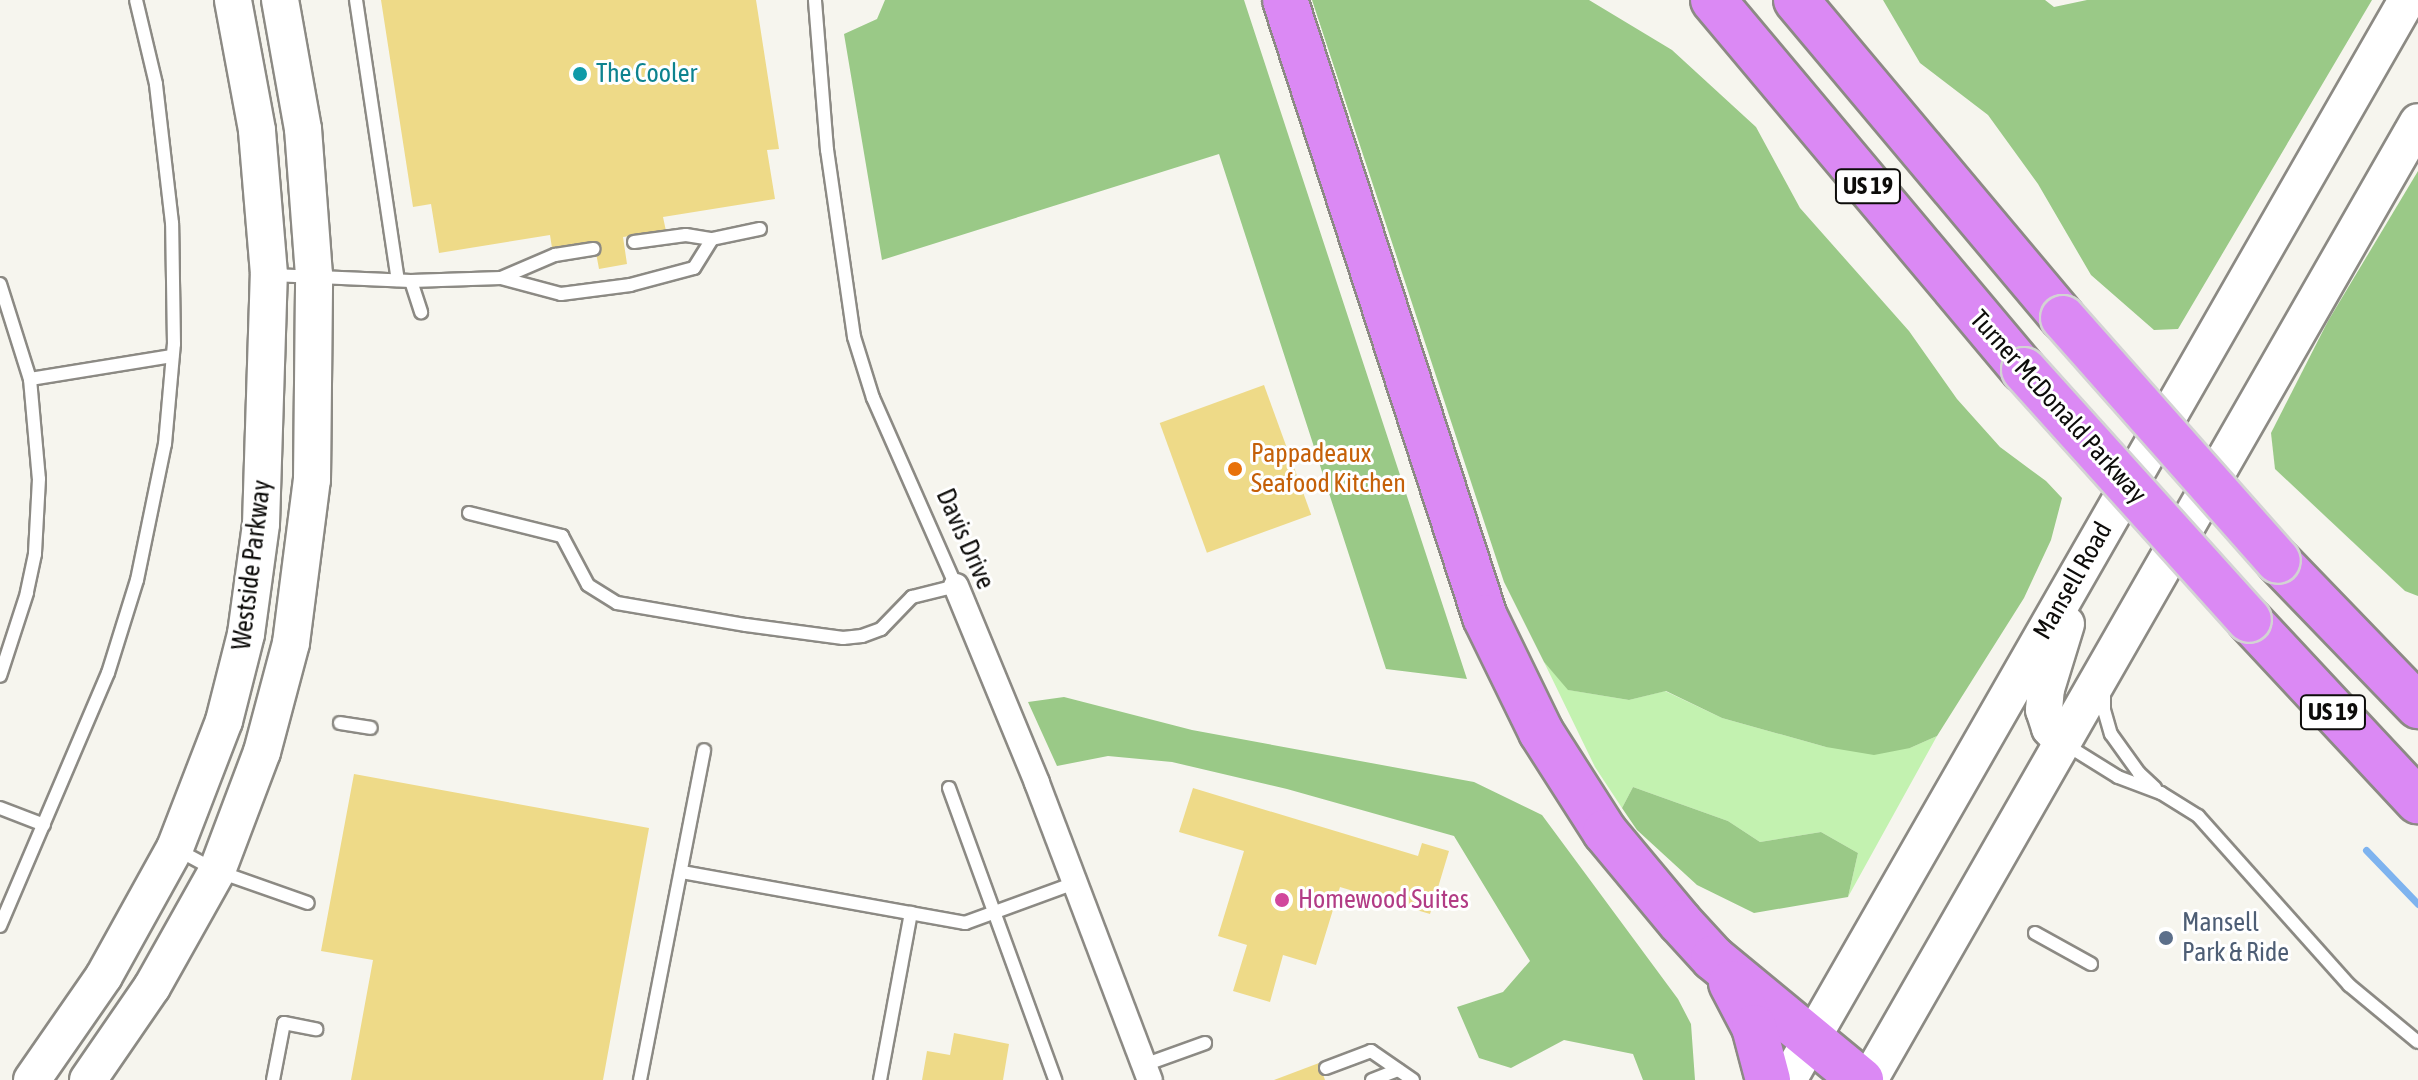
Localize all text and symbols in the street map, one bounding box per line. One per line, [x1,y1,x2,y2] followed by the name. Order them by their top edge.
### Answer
[596,58,697,90] place label: The Cooler
[571,65,589,83] marker: The Cooler
[1834,166,1902,206] road number: US 19
[1963,304,2153,510] street label: Turner McDonald Parkway
[1251,438,1406,500] place label: Pappadeaux Seafood Kitchen
[1226,460,1244,478] marker: Pappadeaux Seafood Kitchen
[226,478,278,652] street label: Westside Parkway
[929,484,1001,594] street label: Davis Drive
[2027,517,2119,645] street label: Mansell Road
[2299,692,2367,732] road number: US 19
[1298,884,1469,916] place label: Homewood Suites
[1273,891,1291,909] marker: Homewood Suites
[2182,907,2289,968] place label: Mansell Park & Ride
[2157,929,2175,947] marker: Mansell Park & Ride

